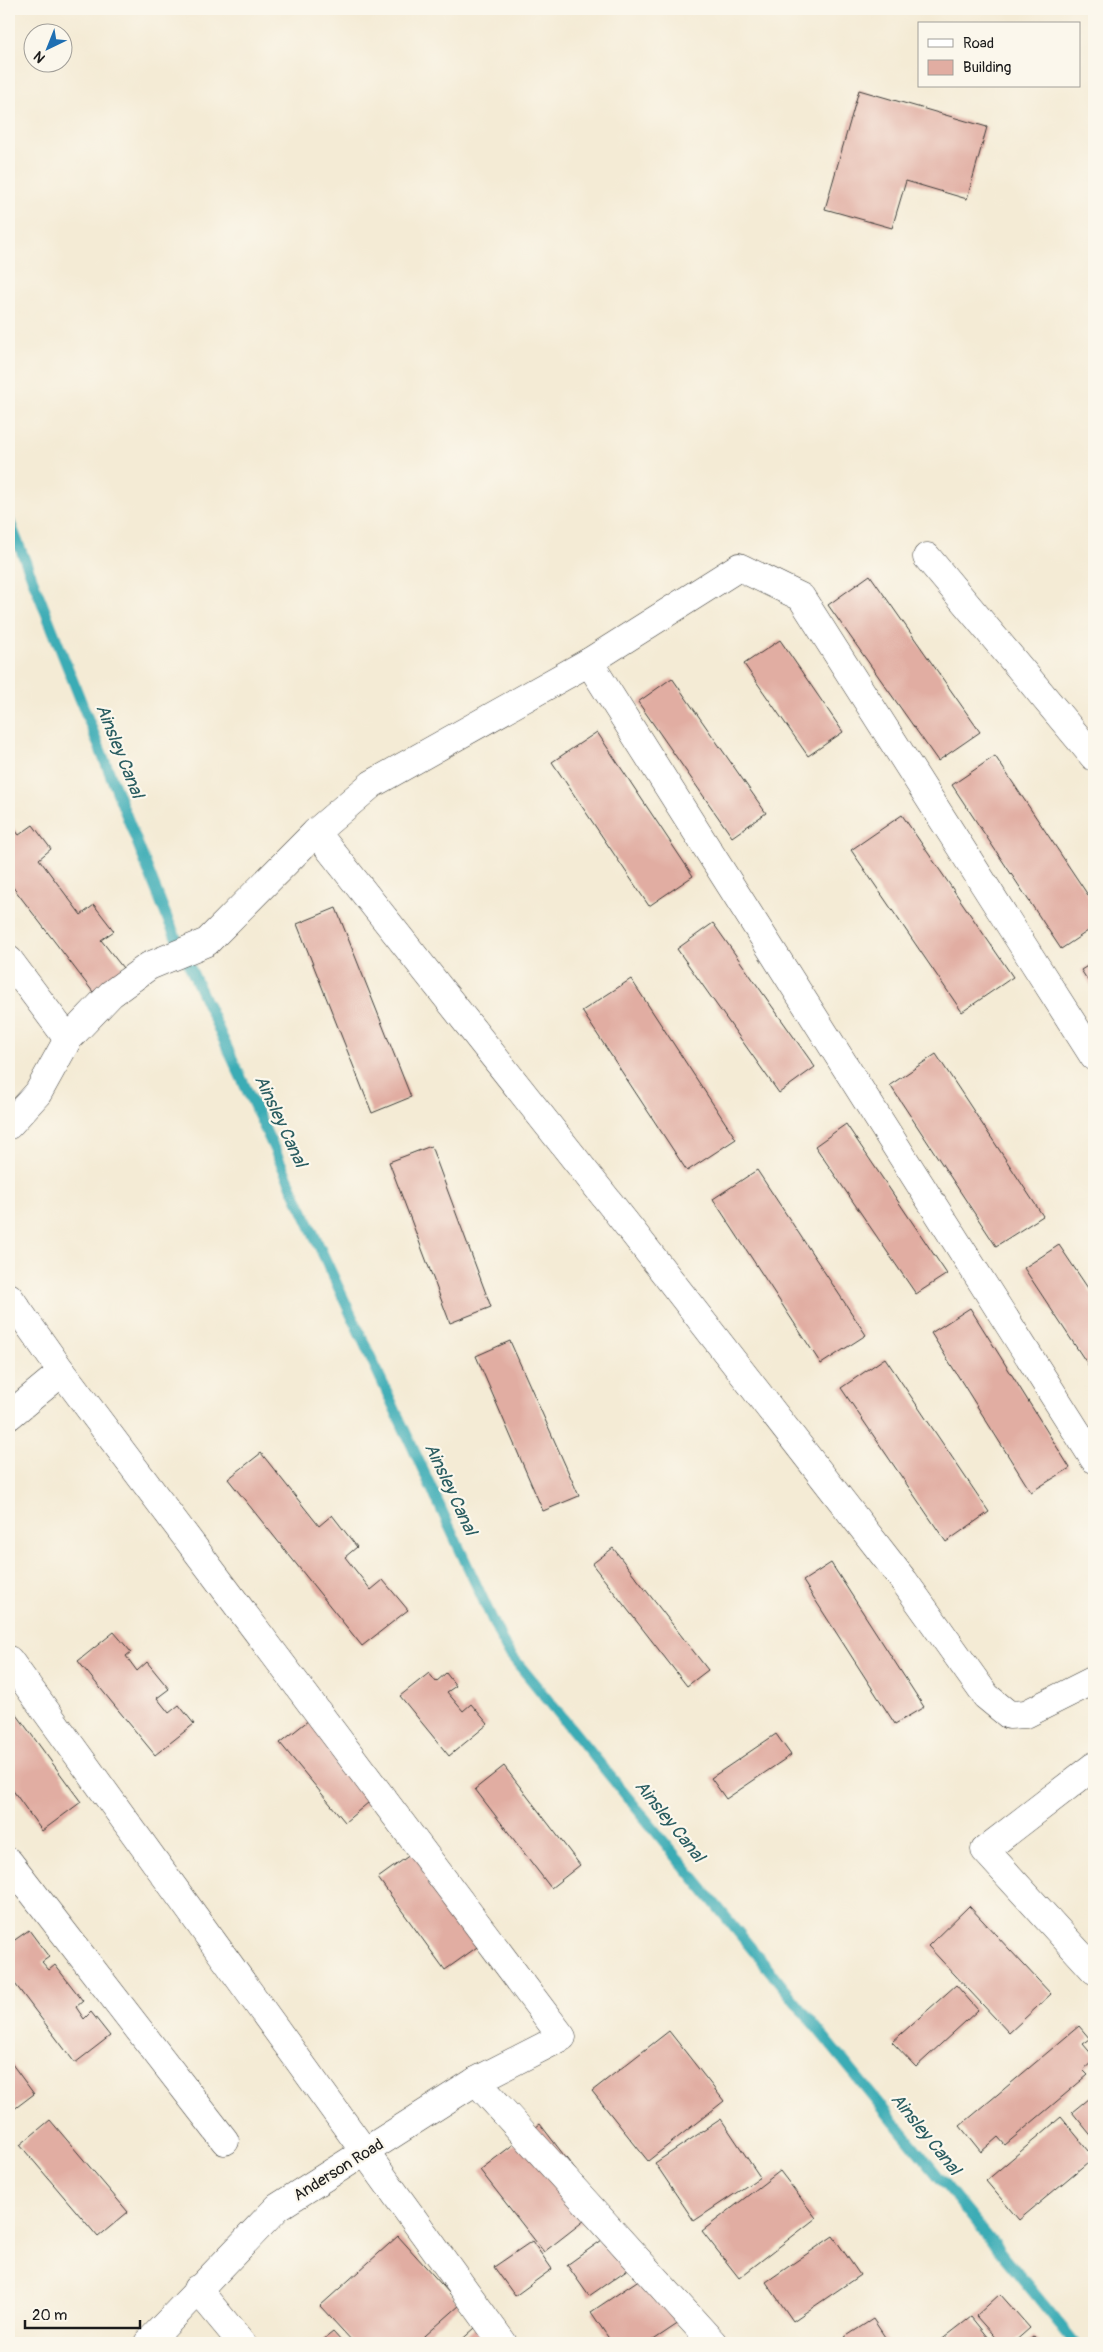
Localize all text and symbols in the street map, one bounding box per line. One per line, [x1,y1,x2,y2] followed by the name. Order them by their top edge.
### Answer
[22,22,72,72] north arrow
[918,22,1080,88] legend
[963,34,994,53] text: Road
[30,48,49,67] text: N
[963,58,1011,77] text: Building
[90,701,149,803] water label: Ainsley Canal
[249,1071,313,1173] water label: Ainsley Canal
[419,1439,483,1541] water label: Ainsley Canal
[629,1776,711,1868] water label: Ainsley Canal
[885,2089,967,2181] water label: Ainsley Canal
[290,2134,387,2205] street label: Anderson Road
[25,2297,140,2329] scale bar
[32,2306,67,2325] text: 20 m

